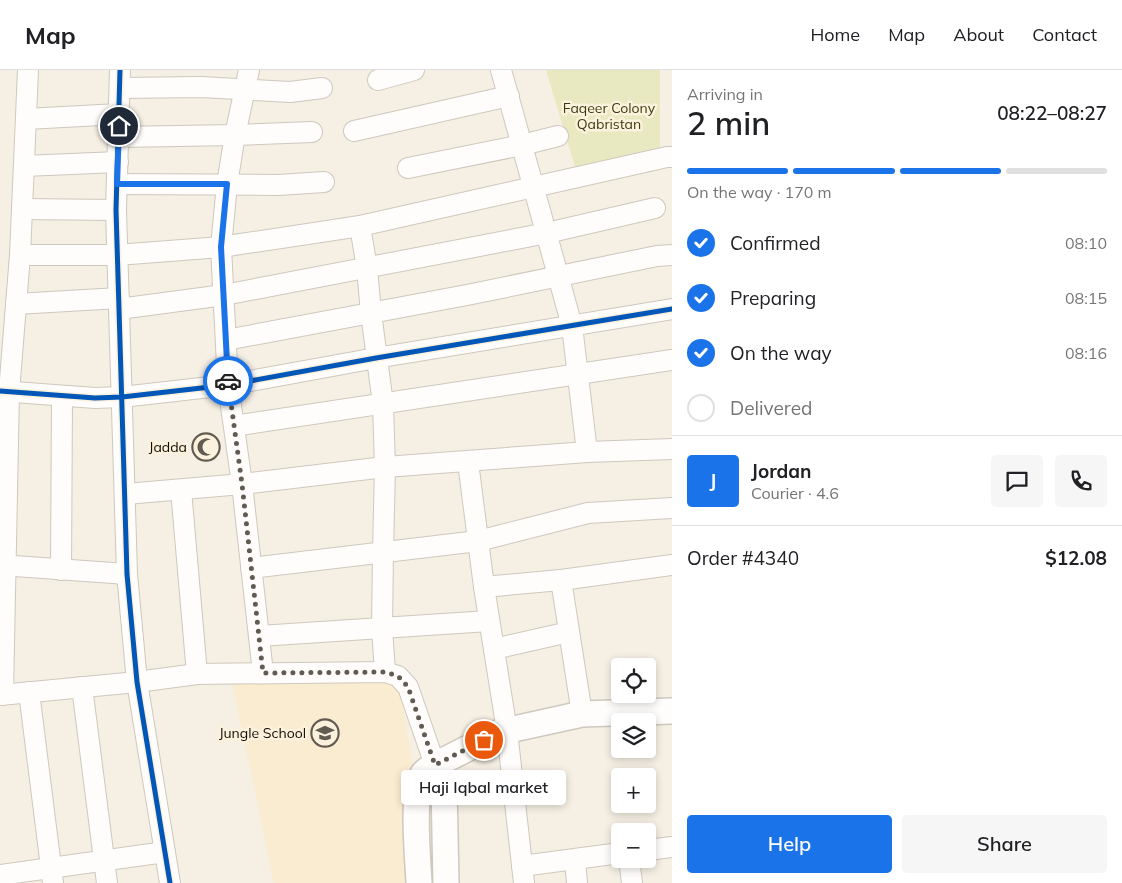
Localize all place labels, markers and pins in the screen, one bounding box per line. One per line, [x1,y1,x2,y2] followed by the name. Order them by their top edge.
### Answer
[98,105,140,147] pin
[191,432,221,462] mosque icon: Jadda
[149,438,187,456] place label: Jadda
[310,718,340,748] school or university icon: Jungle School
[463,719,505,761] pin
[219,724,306,742] place label: Jungle School
[402,770,566,805] callout: Haji Iqbal market

